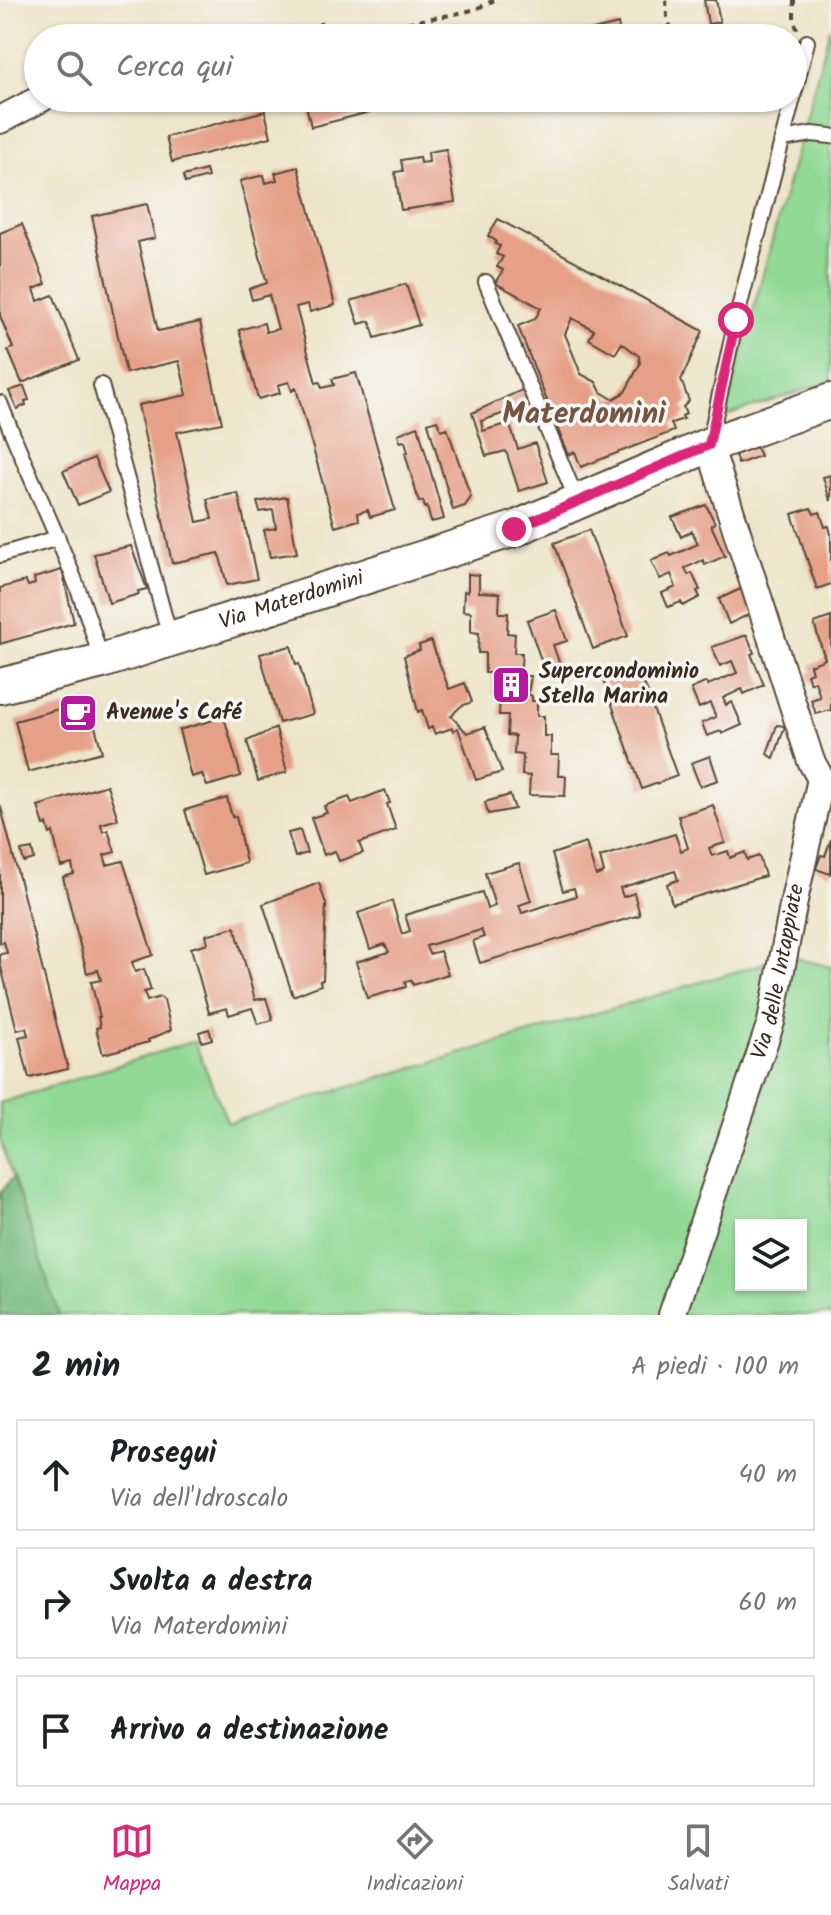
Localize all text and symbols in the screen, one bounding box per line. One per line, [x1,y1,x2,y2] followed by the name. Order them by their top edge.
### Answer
[24,24,807,112] search box
[116,44,233,92] text: Cerca qui
[52,46,96,90] icon: search
[718,302,754,338] route start
[502,391,667,439] district label: Materdomini
[496,511,532,547] route end
[215,560,369,640] street label: Via Materdomini
[539,655,699,715] place label: Supercondominio Stella Marina
[490,664,532,706] building icon: Supercondominio Stella Marina
[57,692,99,734] cafe icon: Avenue's Café
[106,696,242,731] place label: Avenue's Café
[742,880,815,1064] street label: Via delle Intappiate
[735,1219,807,1291] map controls
[735,1219,807,1291] button: layers
[32,1340,120,1394] text: 2 min
[631,1346,799,1388] text: A piedi · 100 m
[110,1430,216,1478] text: Prosegui
[34,1453,78,1497] icon: ahead
[739,1454,797,1496] text: 40 m
[110,1478,288,1520] text: Via dell'Idroscalo
[110,1558,313,1606] text: Svolta a destra
[34,1581,78,1625] icon: right
[738,1582,797,1624] text: 60 m
[110,1606,287,1648] text: Via Materdomini
[110,1707,388,1755] text: Arrivo a destinazione
[34,1709,78,1753] icon: arrive
[102,1819,161,1902] tab: Mappa
[366,1819,463,1902] tab: Indicazioni
[668,1819,729,1902] tab: Salvati

